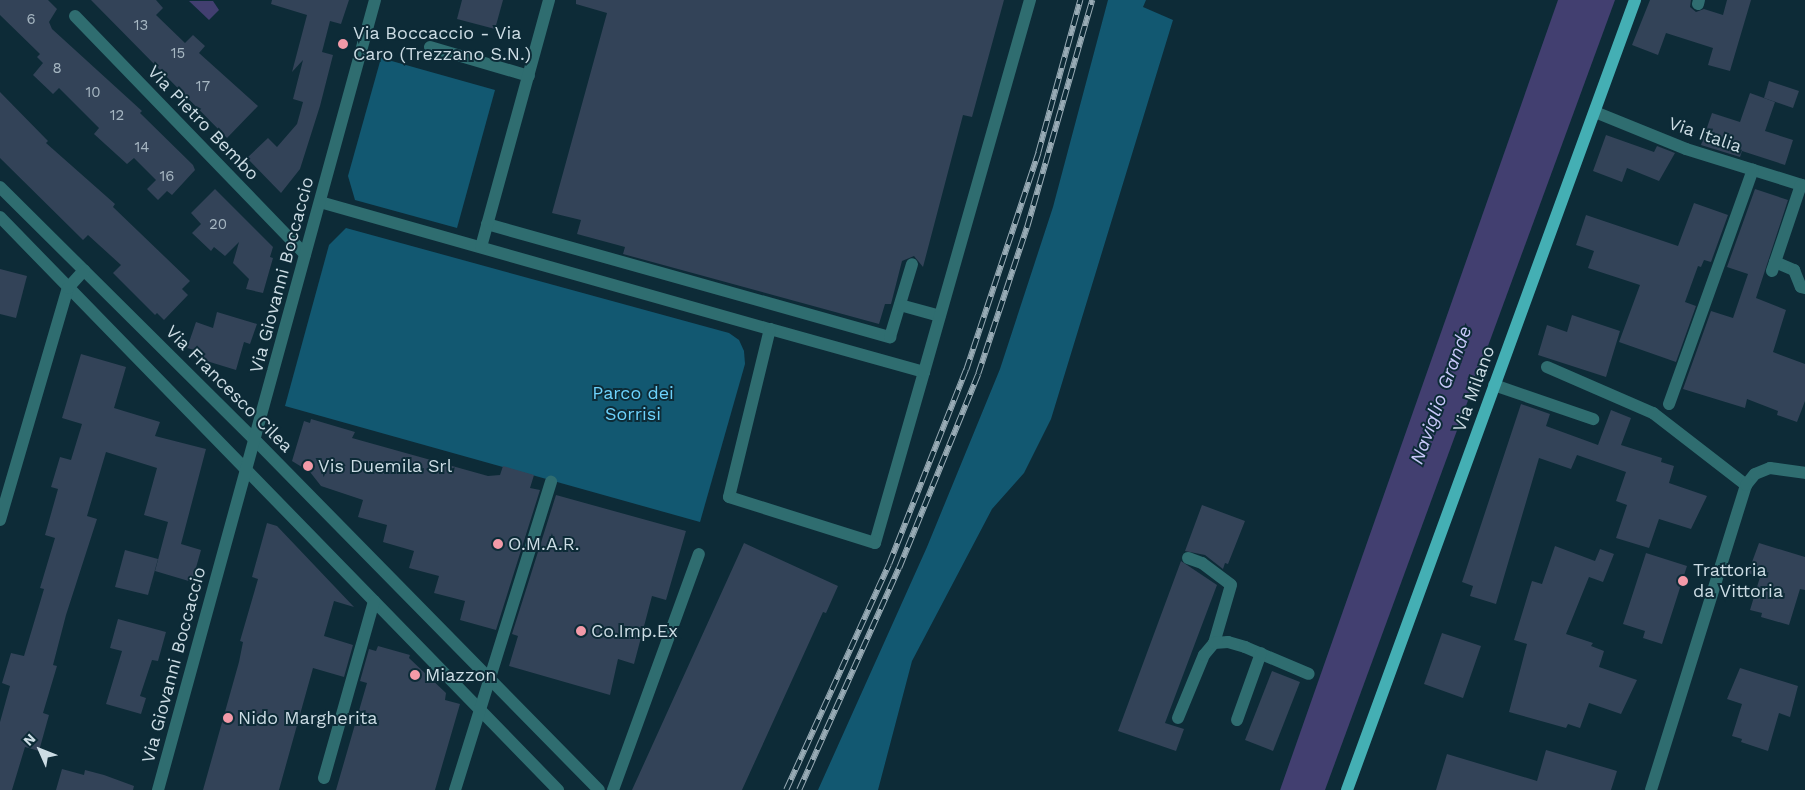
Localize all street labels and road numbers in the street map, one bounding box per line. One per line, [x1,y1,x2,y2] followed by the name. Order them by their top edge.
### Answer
[143,61,263,185] street label: Via Pietro Bembo
[1665,112,1745,158] street label: Via Italia
[245,174,319,376] street label: Via Giovanni Boccaccio
[161,321,297,457] street label: Via Francesco Cilea
[1448,343,1500,435] street label: Via Milano
[137,564,211,766] street label: Via Giovanni Boccaccio

